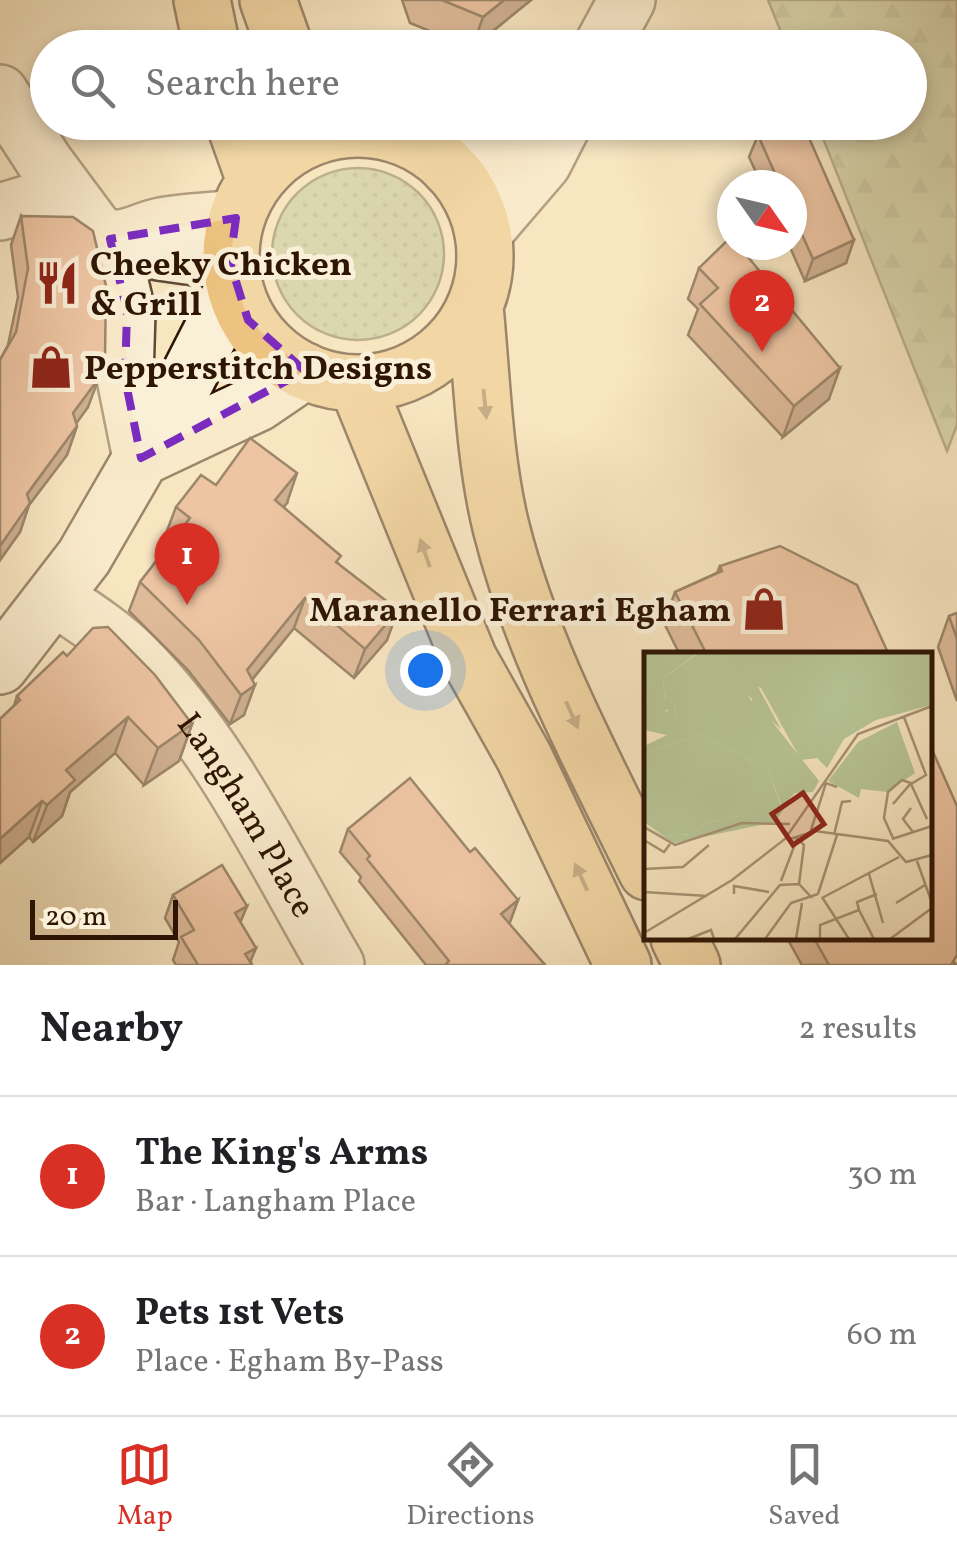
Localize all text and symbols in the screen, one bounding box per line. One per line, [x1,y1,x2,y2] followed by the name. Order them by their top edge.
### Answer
[30,30,927,140] search box
[65,58,120,113] icon: search
[145,59,340,112] text: Search here
[717,170,807,260] north arrow
[90,242,352,330] place label: Cheeky Chicken & Grill
[33,259,81,307] restaurant icon: Cheeky Chicken & Grill
[730,270,794,352] pin: 2
[27,343,75,391] shop icon: Pepperstitch Designs
[84,346,432,394] place label: Pepperstitch Designs
[477,389,493,421] one-way arrow
[154,522,220,605] pin: 1
[416,538,431,568] one-way arrow
[740,585,788,633] shop icon: Maranello Ferrari Egham
[309,588,731,636] place label: Maranello Ferrari Egham
[400,645,451,696] your location
[644,652,932,940] inset map
[564,700,580,730] one-way arrow
[164,704,326,927] street label: Langham Place
[573,862,590,891] one-way arrow
[30,895,178,940] scale bar
[45,898,107,937] text: 20 m
[40,1001,183,1060] text: Nearby
[799,1008,917,1052] text: 2 results
[135,1128,428,1181] text: The King's Arms
[66,1154,79,1198] text: 1
[847,1154,917,1198] text: 30 m
[135,1181,416,1225] text: Bar · Langham Place
[135,1288,345,1341] text: Pets 1st Vets
[64,1314,81,1358] text: 2
[847,1314,917,1358] text: 60 m
[135,1341,444,1385] text: Place · Egham By-Pass
[117,1437,173,1536] tab: Map
[406,1437,535,1536] tab: Directions
[768,1437,840,1536] tab: Saved

